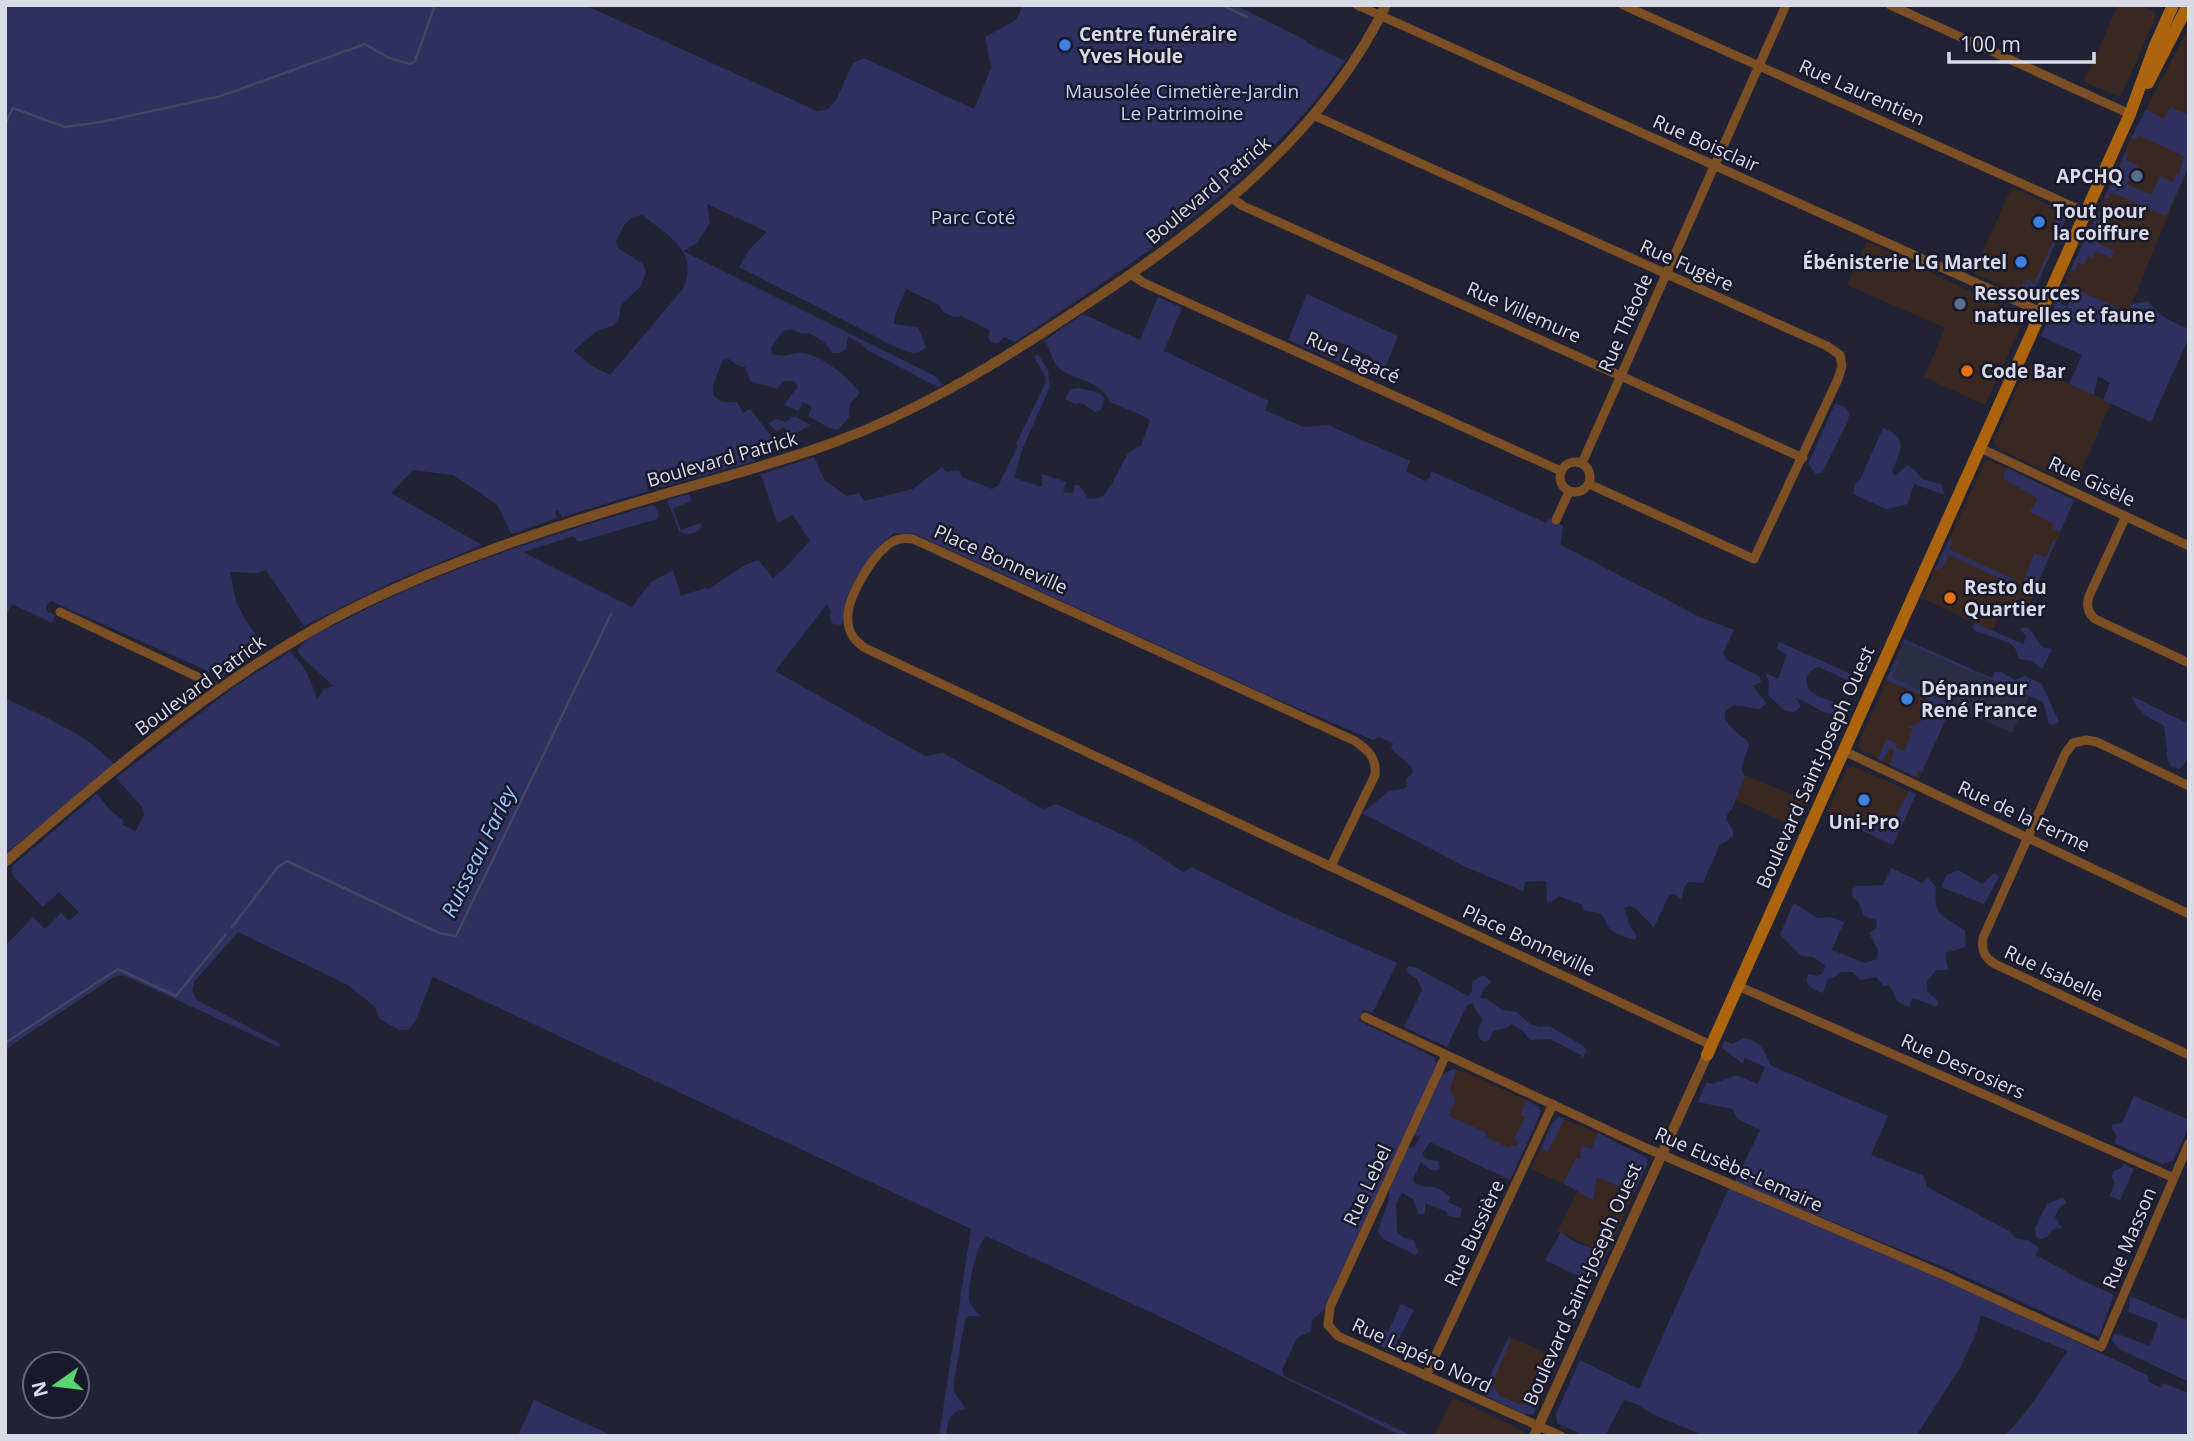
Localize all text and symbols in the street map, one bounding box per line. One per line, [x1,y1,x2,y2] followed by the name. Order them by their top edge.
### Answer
[1079,21,1237,69] place label: Centre funéraire Yves Houle
[1949,21,2094,65] scale bar
[1960,30,2021,58] text: 100 m
[1057,37,1073,53] marker: Centre funéraire Yves Houle
[1795,53,1929,131] street label: Rue Laurentien
[1065,78,1299,126] park label: Mausolée Cimetière-Jardin Le Patrimoine
[1649,108,1763,178] street label: Rue Boisclair
[1140,130,1276,250] street label: Boulevard Patrick
[2056,163,2123,189] place label: APCHQ
[2129,168,2145,184] marker: APCHQ
[2053,198,2150,246] place label: Tout pour la coiffure
[931,204,1015,230] park label: Parc Coté
[2031,214,2047,230] marker: Tout pour la coiffure
[1636,233,1738,297] street label: Rue Fugère
[1803,249,2007,275] place label: Ébénisterie LG Martel
[2013,254,2029,270] marker: Ébénisterie LG Martel
[1592,270,1658,376] street label: Rue Théode
[1463,275,1585,349] street label: Rue Villemure
[1974,280,2155,328] place label: Ressources naturelles et faune
[1952,296,1968,312] marker: Ressources naturelles et faune
[1302,325,1404,389] street label: Rue Lagacé
[1981,358,2066,384] place label: Code Bar
[1959,363,1975,379] marker: Code Bar
[644,425,800,493] street label: Boulevard Patrick
[2044,450,2140,512] street label: Rue Gisèle
[930,518,1072,600] street label: Place Bonneville
[1964,574,2047,622] place label: Resto du Quartier
[1942,590,1958,606] marker: Resto du Quartier
[129,629,271,741] street label: Boulevard Patrick
[1750,641,1880,892] street label: Boulevard Saint-Joseph Ouest
[1921,675,2037,723] place label: Dépanneur René France
[1899,691,1915,707] marker: Dépanneur René France
[1954,774,2094,858] street label: Rue de la Ferme
[434,780,523,922] water label: Ruisseau Farley
[1856,792,1872,808] marker: Uni-Pro
[1828,809,1900,835] place label: Uni-Pro
[1458,898,1600,982] street label: Place Bonneville
[2000,939,2108,1007] street label: Rue Isabelle
[1897,1027,2029,1105] street label: Rue Desrosiers
[1651,1120,1827,1218] street label: Rue Eusèbe-Lemaire
[1337,1140,1397,1230] street label: Rue Lebel
[1517,1158,1647,1409] street label: Boulevard Saint-Joseph Ouest
[1438,1175,1510,1291] street label: Rue Bussière
[2096,1183,2162,1293] street label: Rue Masson
[1348,1311,1496,1399] street label: Rue Lapéro Nord
[21,1350,91,1420] north arrow
[25,1378,54,1400] text: N

